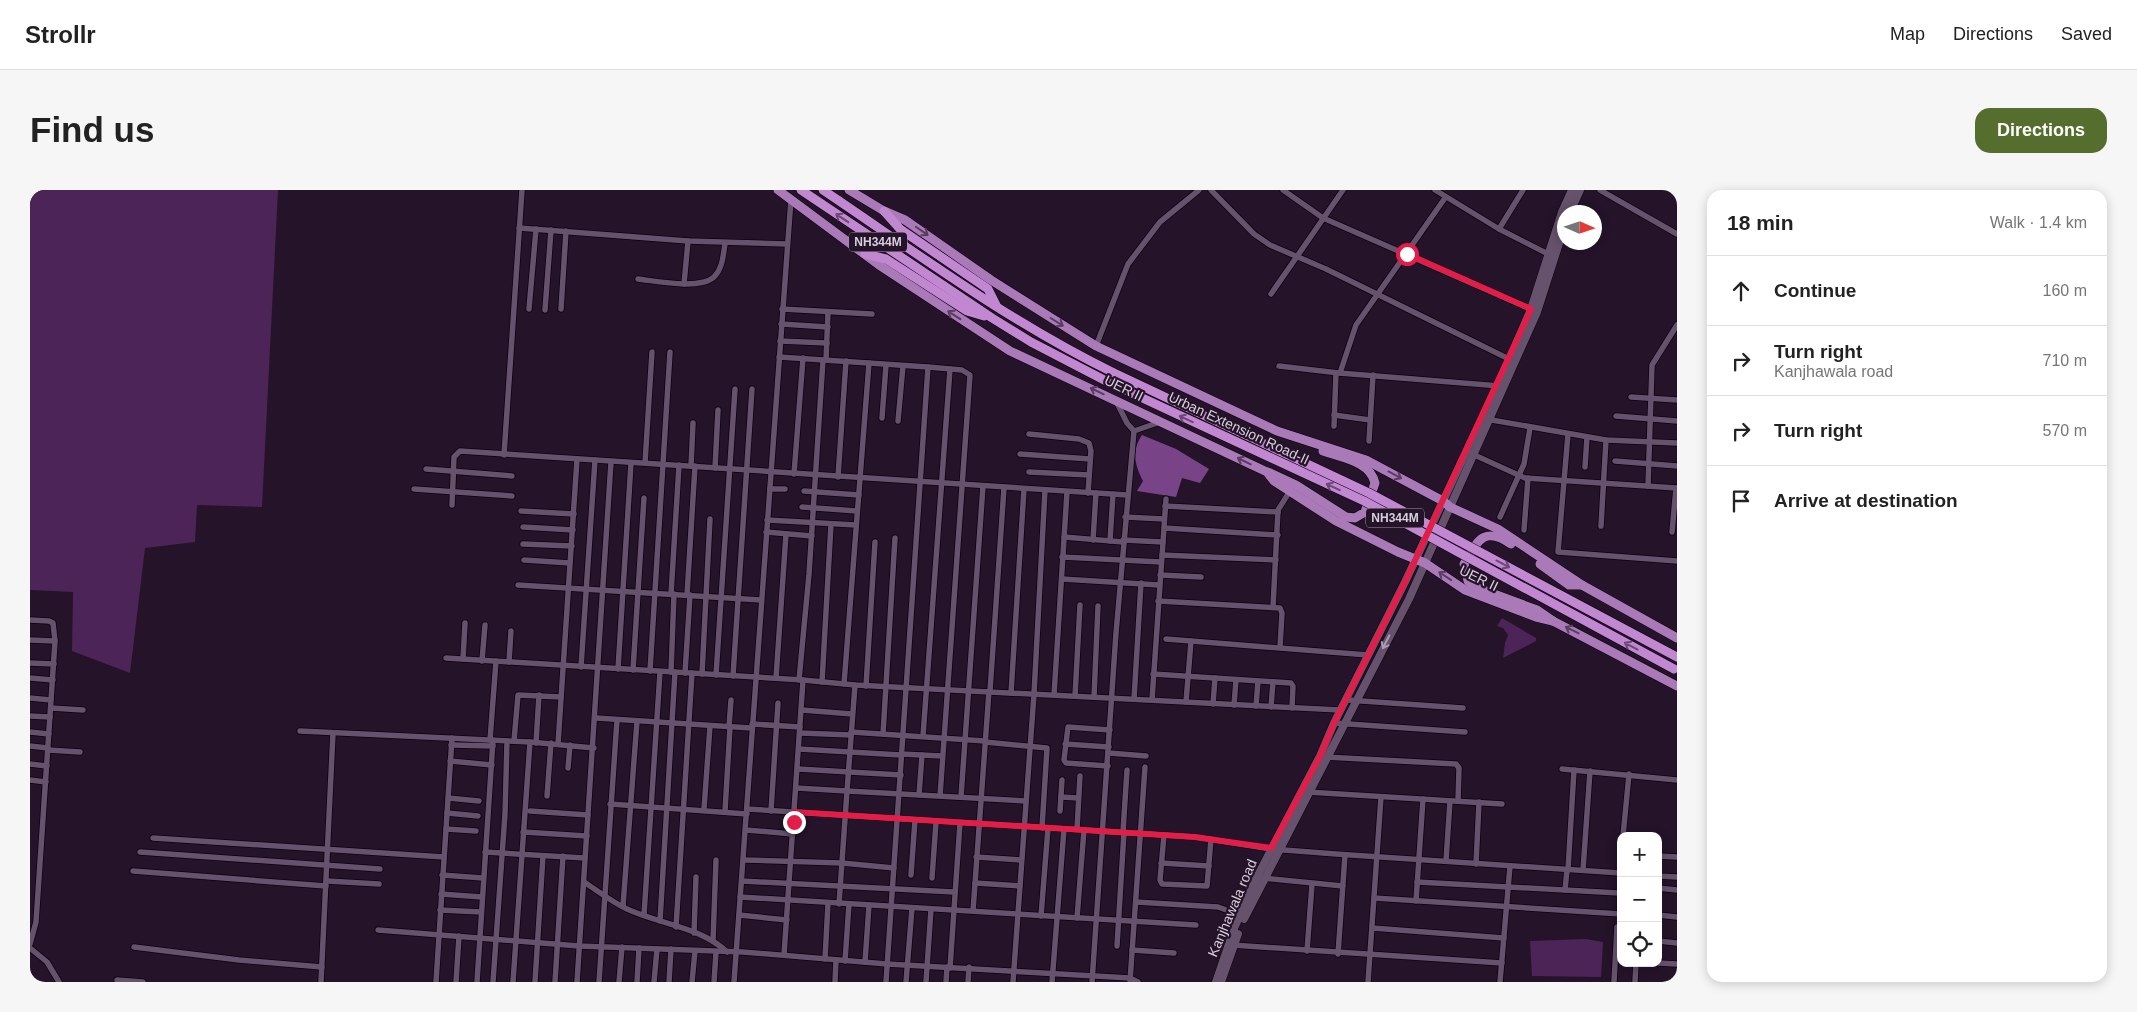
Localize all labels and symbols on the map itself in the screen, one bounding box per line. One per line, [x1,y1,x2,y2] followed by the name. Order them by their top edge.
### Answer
[1557,205,1602,250] north arrow
[835,213,849,223] one-way arrow
[914,226,928,236] one-way arrow
[849,232,907,252] road number: NH344M
[1396,243,1419,266] route start
[947,310,961,320] one-way arrow
[1049,317,1063,327] one-way arrow
[1102,372,1146,404] street label: UER II
[1090,386,1105,395] one-way arrow
[1166,388,1312,468] street label: Urban Extension Road-II
[1179,413,1194,423] one-way arrow
[1237,456,1252,465] one-way arrow
[1387,471,1402,480] one-way arrow
[1326,482,1341,492] one-way arrow
[1366,508,1424,528] road number: NH344M
[1495,560,1510,569] one-way arrow
[1457,562,1501,594] street label: UER II
[1438,571,1452,581] one-way arrow
[1565,625,1580,634] one-way arrow
[1381,634,1391,649] one-way arrow
[1624,641,1639,650] one-way arrow
[783,811,806,834] route end
[1204,857,1260,959] street label: Kanjhawala road

